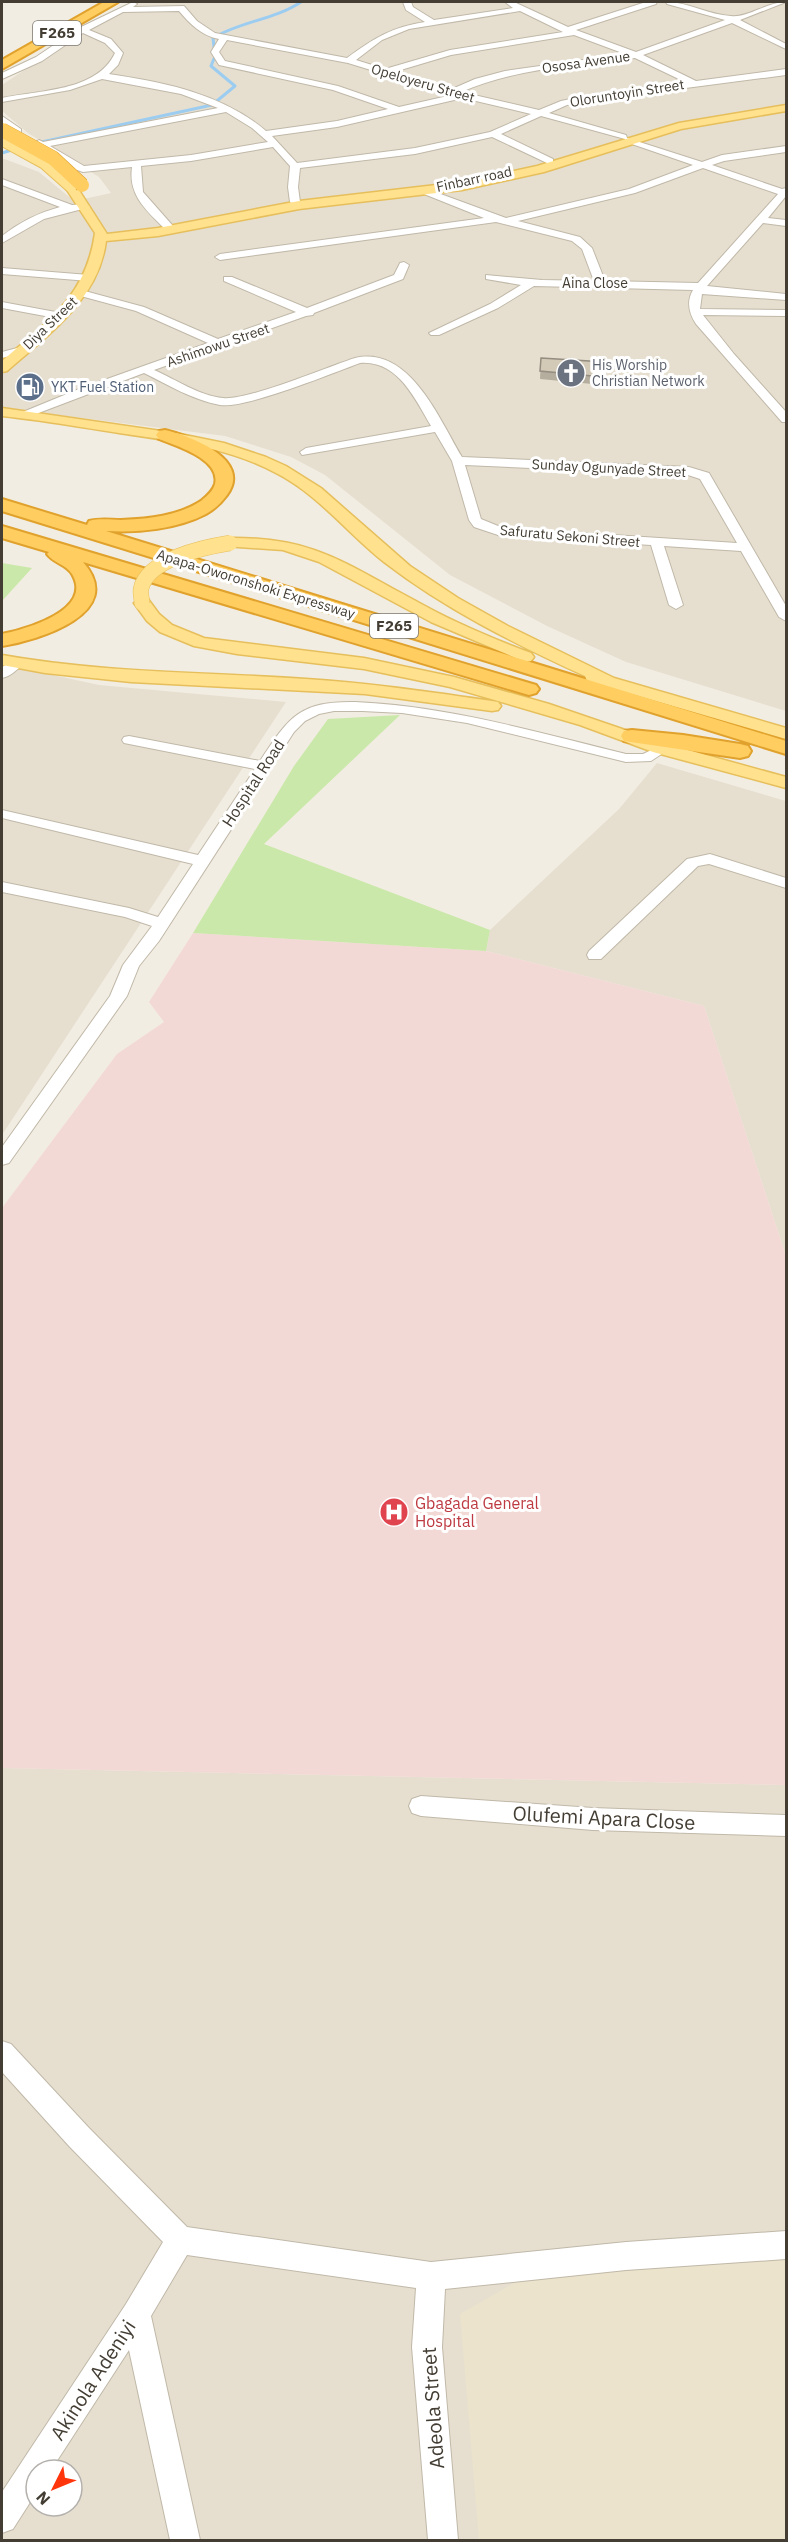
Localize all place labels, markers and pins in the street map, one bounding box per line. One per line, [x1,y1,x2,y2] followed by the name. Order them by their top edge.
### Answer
[592,356,705,390] place label: His Worship Christian Network
[555,357,587,389] church icon: His Worship Christian Network
[14,371,46,403] fuel station icon: YKT Fuel Station
[51,378,154,396] place label: YKT Fuel Station
[415,1493,539,1531] place label: Gbagada General Hospital
[378,1496,410,1528] hospital icon: Gbagada General Hospital

